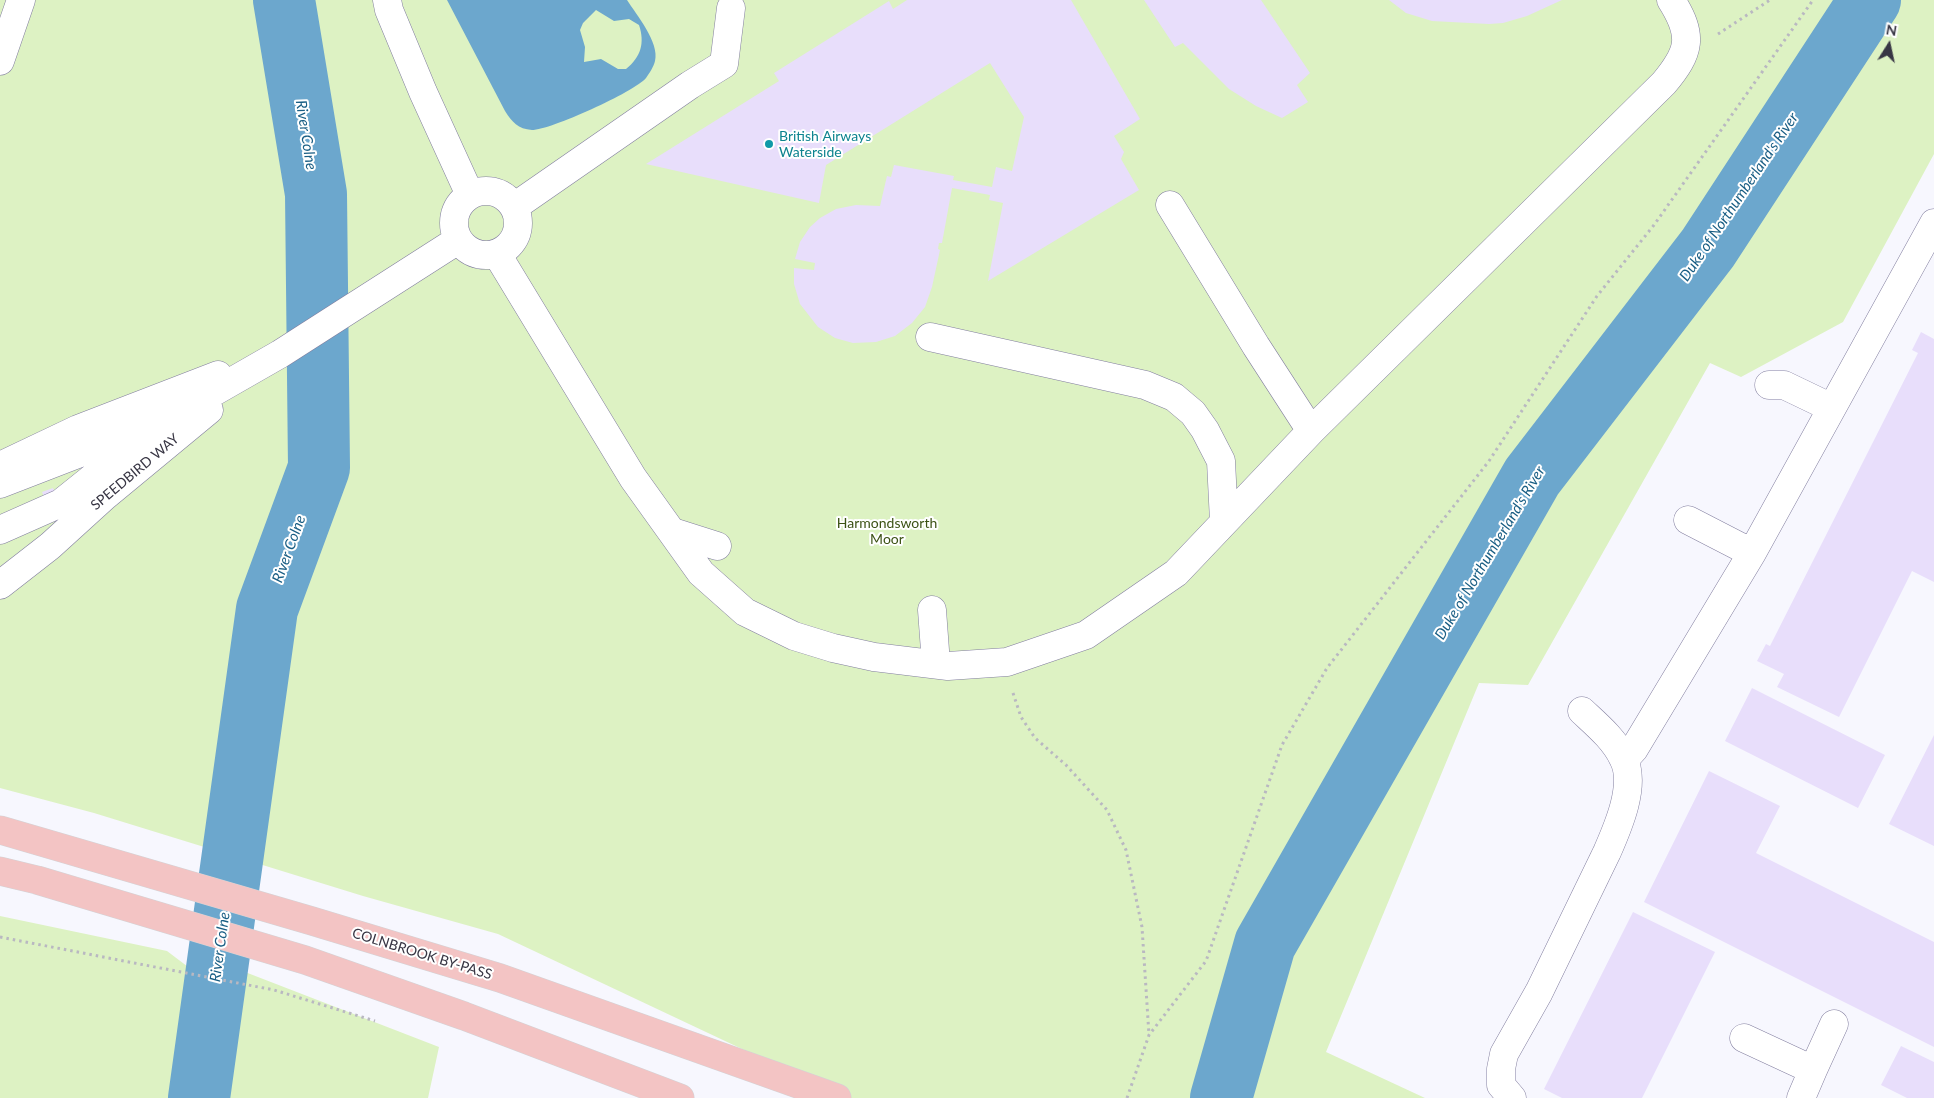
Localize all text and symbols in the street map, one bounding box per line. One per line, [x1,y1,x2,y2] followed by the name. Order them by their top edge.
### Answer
[1864,20,1914,70] north arrow
[1885,20,1898,39] text: N
[292,99,320,171] water label: River Colne
[1676,109,1802,285] water label: Duke of Northumberland's River
[779,128,871,160] place label: British Airways Waterside
[763,138,775,150] marker: British Airways Waterside
[87,430,183,514] street label: SPEEDBIRD WAY
[1431,463,1549,643] water label: Duke of Northumberland's River
[269,513,309,585] water label: River Colne
[837,515,937,548] park label: Harmondsworth Moor
[206,911,234,983] water label: River Colne
[350,925,494,983] street label: COLNBROOK BY-PASS

